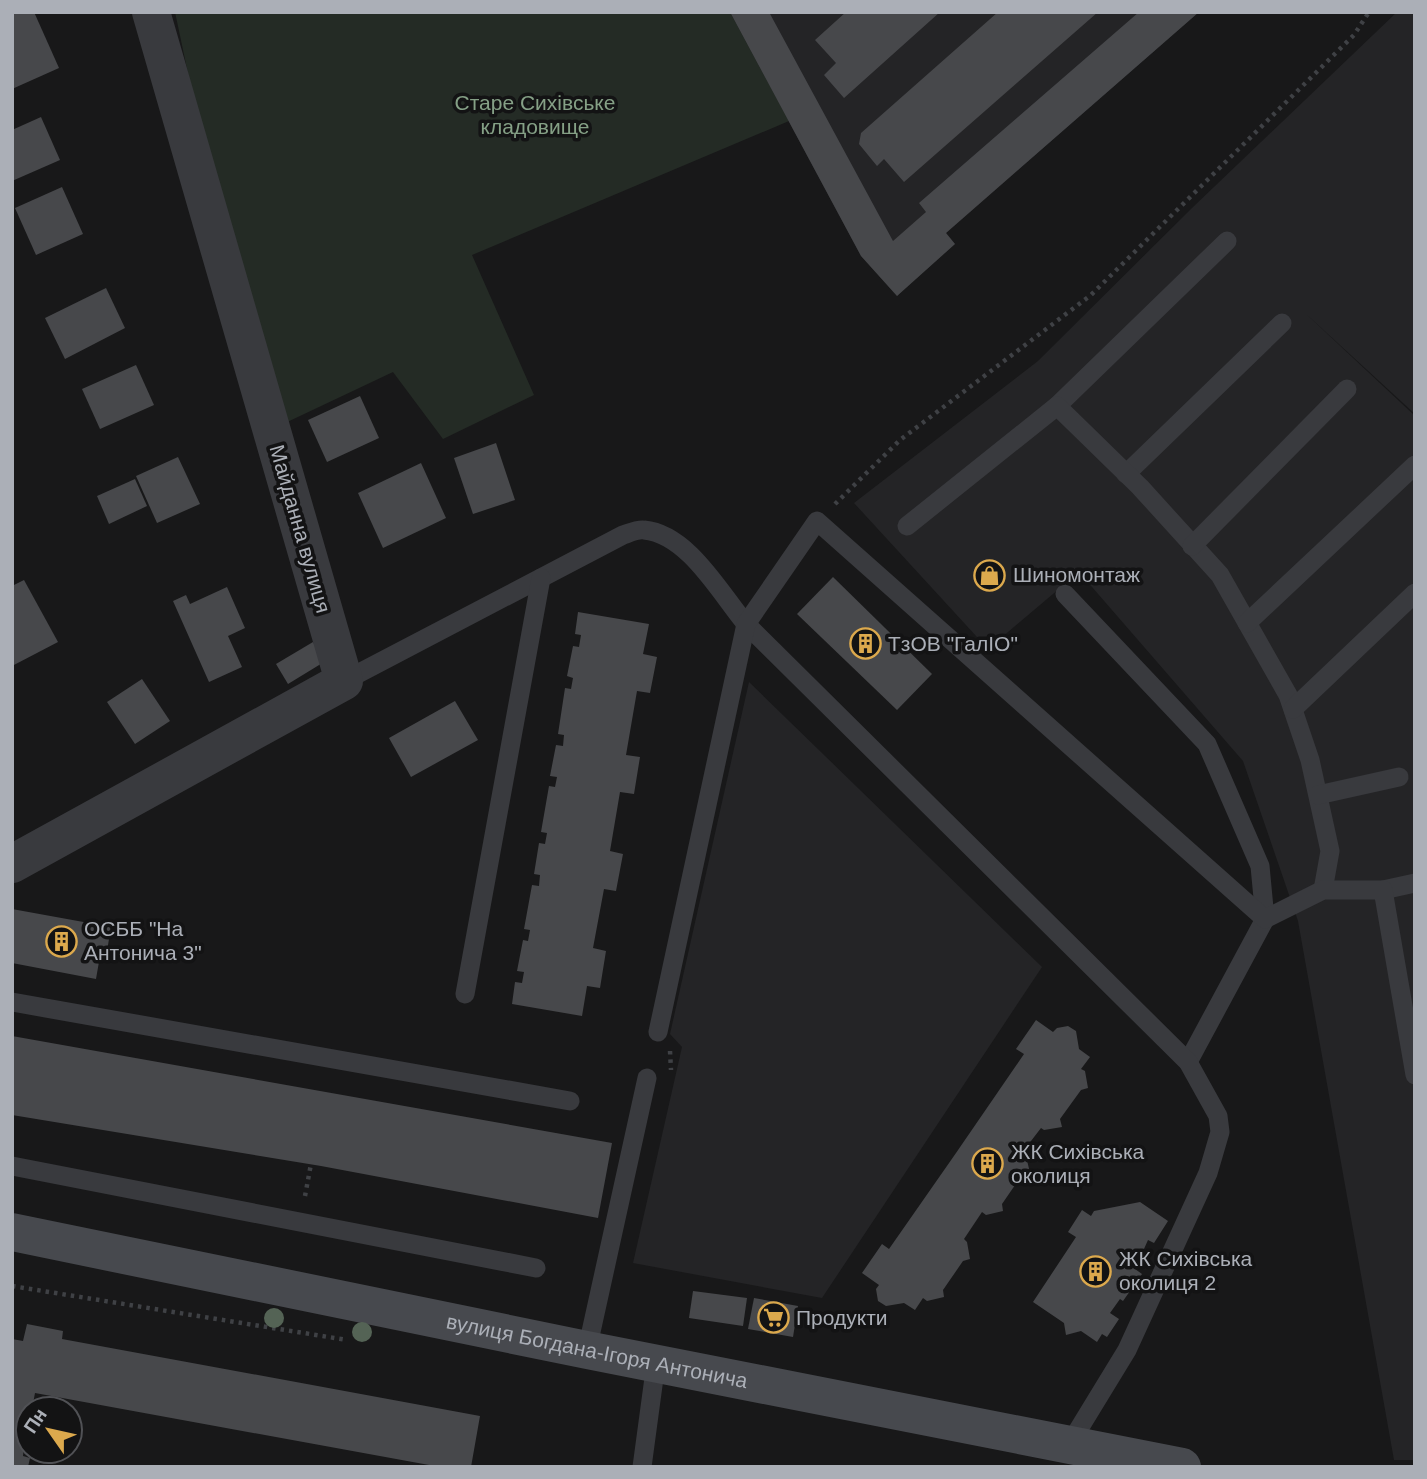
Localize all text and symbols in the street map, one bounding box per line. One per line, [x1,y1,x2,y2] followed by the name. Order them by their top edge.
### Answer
[455,91,615,138] park label: Старе Сихівське кладовище
[265,442,336,616] street label: Майданна вулиця
[973,558,1007,592] shop icon: Шиномонтаж
[1013,563,1140,586] place label: Шиномонтаж
[848,627,882,661] building icon: ТзОВ "ГалІО"
[888,632,1018,655] place label: ТзОВ "ГалІО"
[84,917,202,964] place label: ОСББ "На Антонича 3"
[44,924,78,958] building icon: ОСББ "На Антонича 3"
[1011,1140,1145,1187] place label: ЖК Сихівська околиця
[971,1147,1005,1181] building icon: ЖК Сихівська околиця
[1119,1247,1253,1294] place label: ЖК Сихівська околиця 2
[1079,1254,1113,1288] building icon: ЖК Сихівська околиця 2
[756,1301,790,1335] supermarket icon: Продукти
[796,1306,888,1329] place label: Продукти
[444,1309,750,1392] street label: вулиця Богдана-Ігоря Антонича
[14,1395,84,1465] north arrow
[20,1404,51,1437] text: Пн

